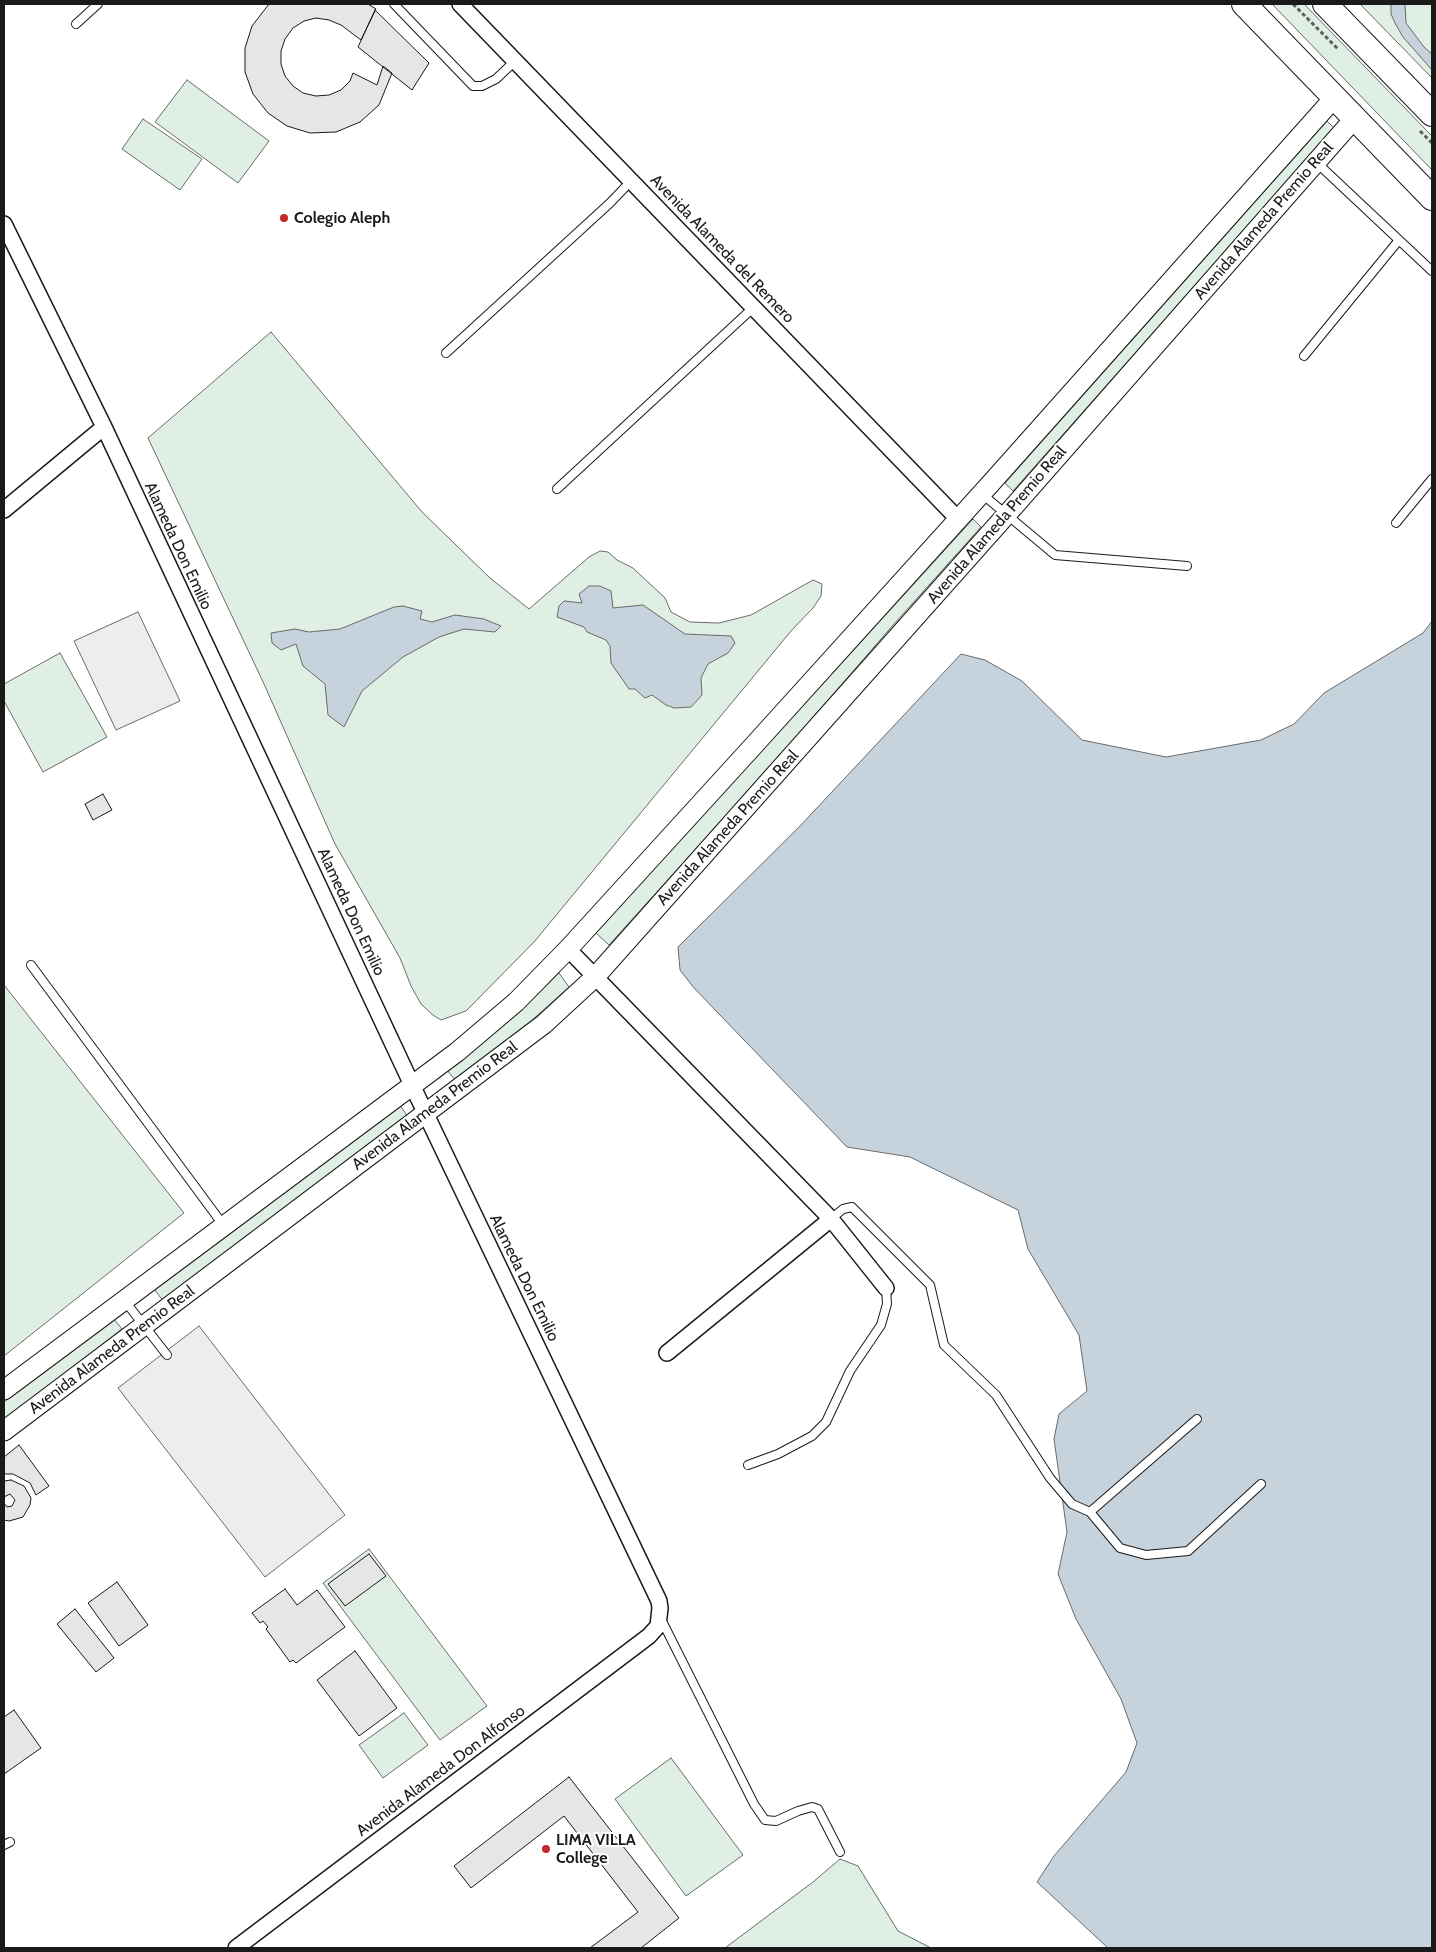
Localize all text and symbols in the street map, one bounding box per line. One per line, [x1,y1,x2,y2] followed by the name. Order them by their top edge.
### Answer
[1190,138,1338,304] street label: Avenida Alameda Premio Real
[646,171,798,327] street label: Avenida Alameda del Remero
[294,208,390,228] place label: Colegio Aleph
[278,212,290,224] marker: Colegio Aleph
[923,442,1071,608] street label: Avenida Alameda Premio Real
[140,479,216,613] street label: Alameda Don Emilio
[653,746,803,910] street label: Avenida Alameda Premio Real
[313,845,389,979] street label: Alameda Don Emilio
[348,1037,522,1175] street label: Avenida Alameda Premio Real
[485,1212,563,1344] street label: Alameda Don Emilio
[25,1281,199,1419] street label: Avenida Alameda Premio Real
[353,1701,529,1841] street label: Avenida Alameda Don Alfonso
[556,1830,636,1868] place label: LIMA VILLA College
[540,1843,552,1855] marker: LIMA VILLA College

